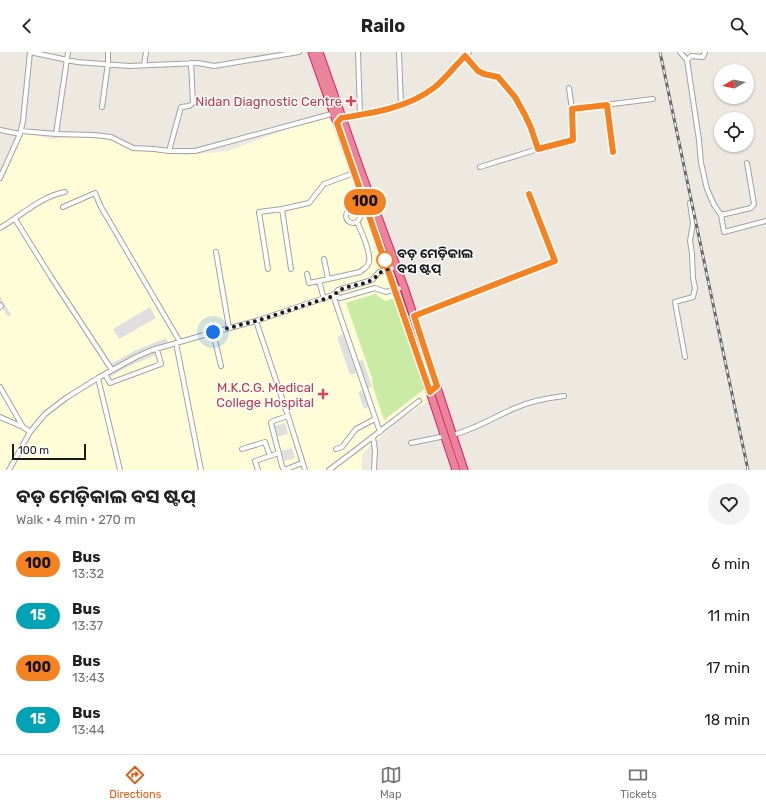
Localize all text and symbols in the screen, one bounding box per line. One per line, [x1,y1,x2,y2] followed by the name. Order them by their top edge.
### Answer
[16,15,38,37] icon: back
[361,15,405,37] text: Railo
[728,15,750,37] icon: search
[714,64,754,104] north arrow
[714,64,754,152] map controls
[195,94,342,110] place label: Nidan Diagnostic Centre
[345,95,357,107] marker: Nidan Diagnostic Centre
[714,112,754,152] button: locate
[342,189,388,215] line badge: 100
[352,193,378,210] text: 100
[397,246,473,277] place label: ବଡ଼ ମେଡ଼ିକାଲ ବସ ଷ୍ଟପ୍
[376,251,394,269] marker: ବଡ଼ ମେଡ଼ିକାଲ ବସ ଷ୍ଟପ୍
[203,322,223,342] your location
[216,380,314,411] place label: M.K.C.G. Medical College Hospital
[317,388,329,400] marker: M.K.C.G. Medical College Hospital
[12,442,86,461] scale bar
[18,444,49,457] text: 100 m
[708,483,750,525] button: heart
[16,485,195,508] text: ବଡ଼ ମେଡ଼ିକାଲ ବସ ଷ୍ଟପ୍
[16,512,136,527] text: Walk · 4 min · 270 m
[72,548,100,566] text: Bus
[25,555,51,572] text: 100
[711,555,750,573] text: 6 min
[72,566,104,581] text: 13:32
[72,600,100,618] text: Bus
[30,607,46,624] text: 15
[707,607,750,625] text: 11 min
[72,618,103,633] text: 13:37
[72,652,100,670] text: Bus
[25,659,51,676] text: 100
[706,659,750,677] text: 17 min
[72,670,105,685] text: 13:43
[72,704,100,722] text: Bus
[30,711,46,728] text: 15
[704,711,750,729] text: 18 min
[72,722,105,737] text: 13:44
[109,764,161,801] tab: Directions
[380,764,402,801] tab: Map
[620,764,657,801] tab: Tickets

